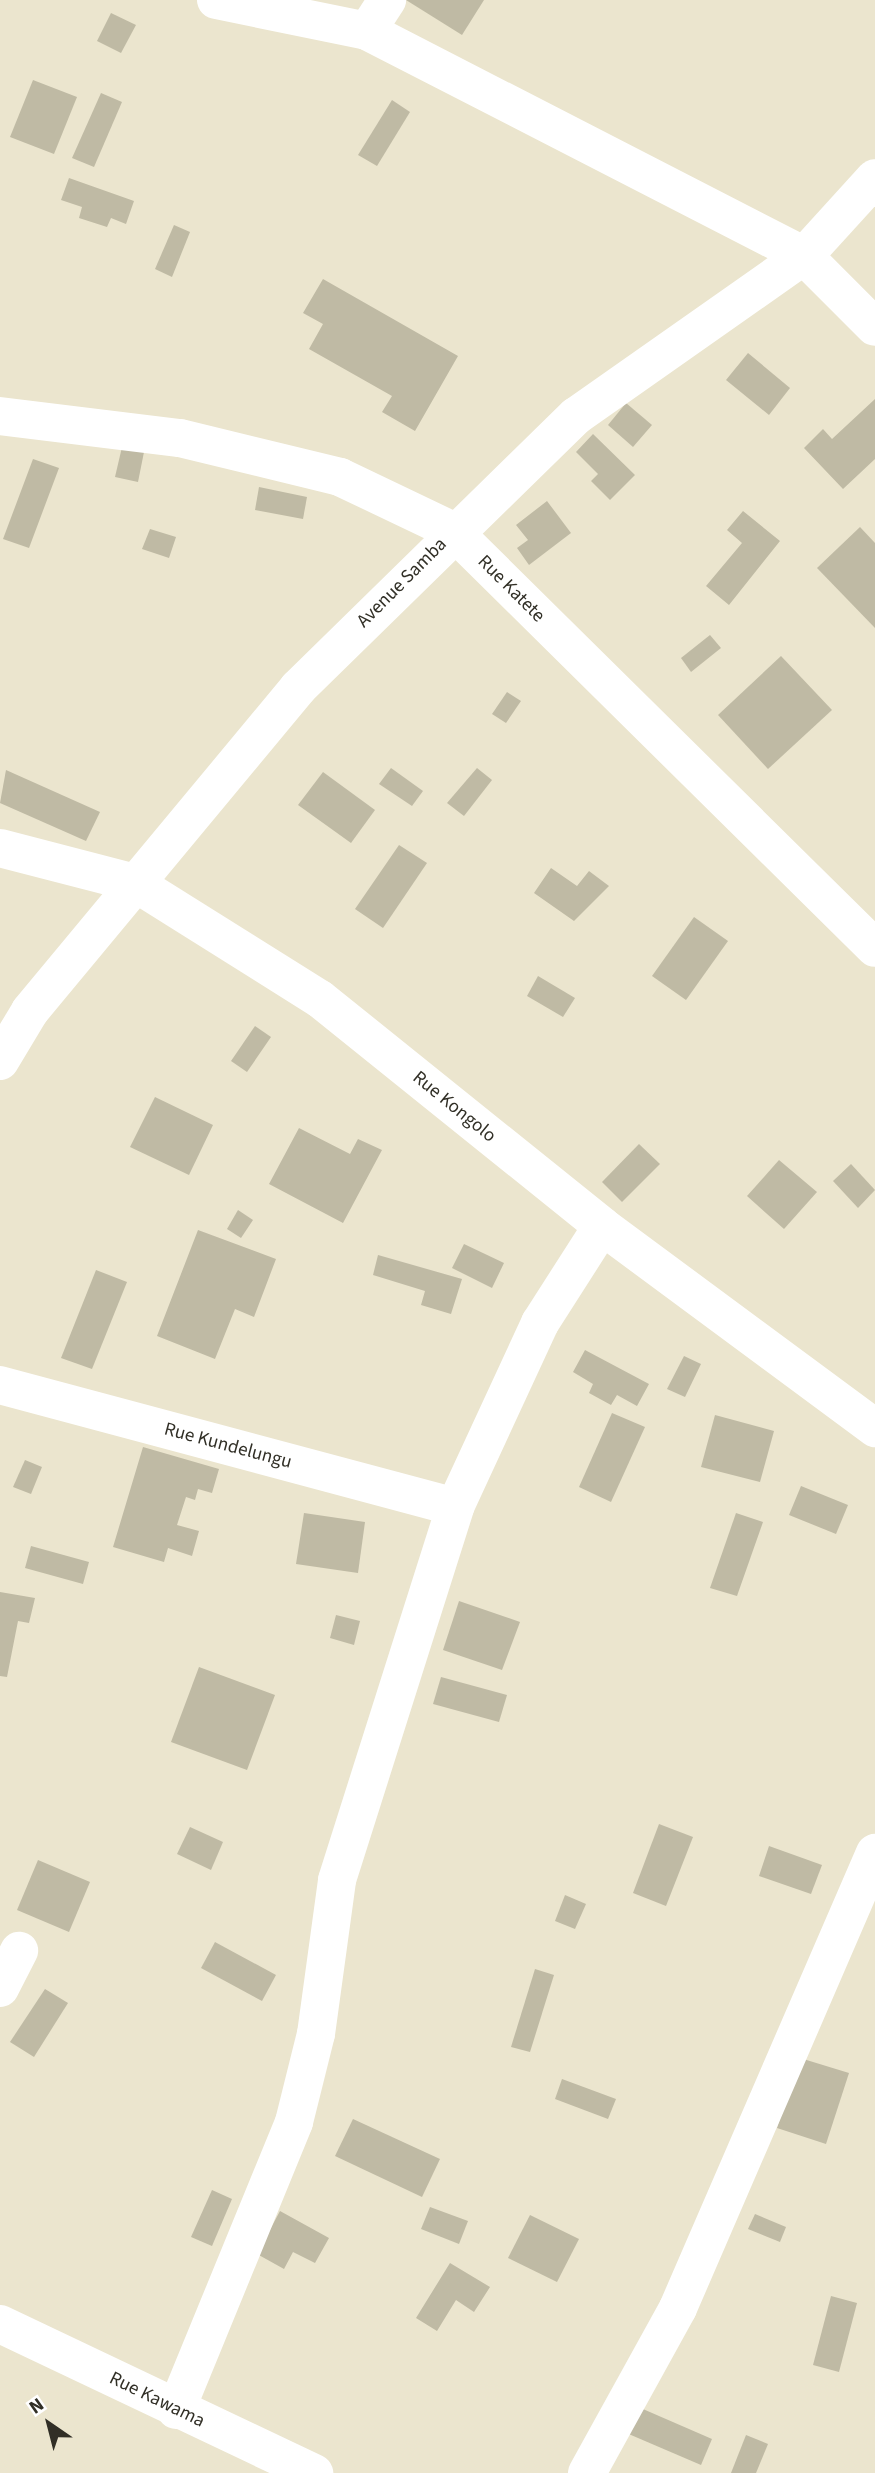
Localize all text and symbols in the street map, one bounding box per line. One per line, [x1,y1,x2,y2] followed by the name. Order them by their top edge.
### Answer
[352,533,452,633] street label: Avenue Samba
[473,551,549,627] street label: Rue Katete
[408,1066,500,1148] street label: Rue Kongolo
[162,1418,294,1474] street label: Rue Kundelungu
[106,2367,208,2433] street label: Rue Kawama
[14,2389,84,2459] north arrow
[24,2392,50,2421] text: N

